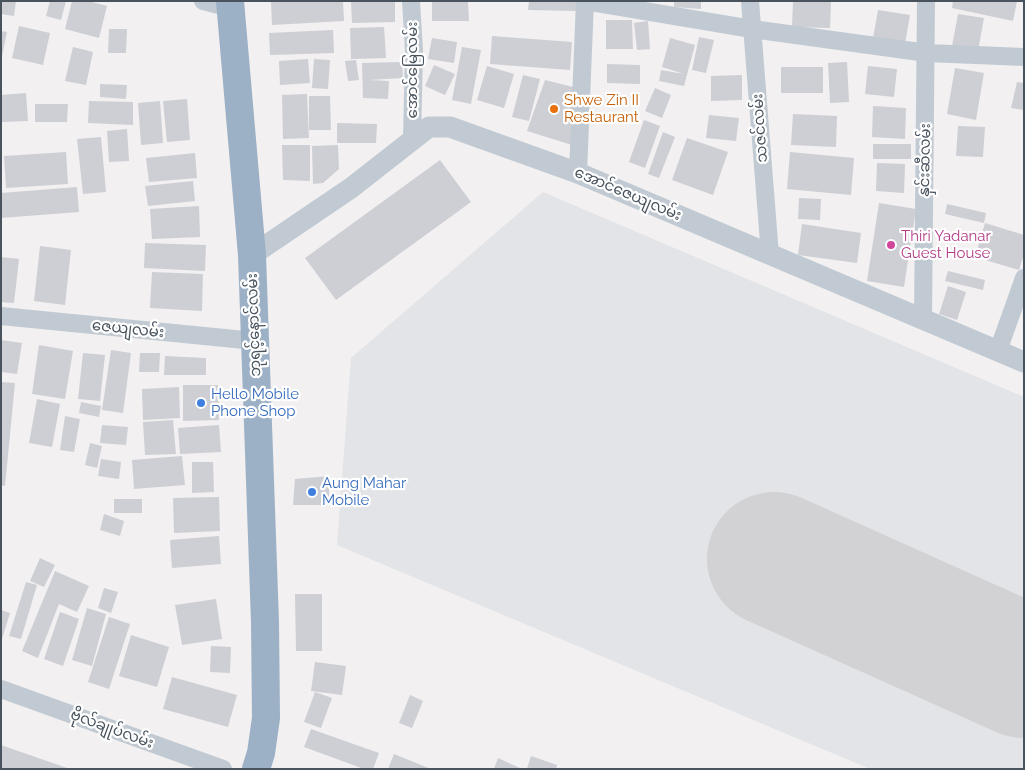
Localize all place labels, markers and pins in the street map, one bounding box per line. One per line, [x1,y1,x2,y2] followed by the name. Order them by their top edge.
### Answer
[564,91,639,126] place label: Shwe Zin II Restaurant
[548,103,560,115] marker: Shwe Zin II Restaurant
[901,227,991,262] place label: Thiri Yadanar Guest House
[885,239,897,251] marker: Thiri Yadanar Guest House
[211,385,299,420] place label: Hello Mobile Phone Shop
[195,397,207,409] marker: Hello Mobile Phone Shop
[322,474,406,509] place label: Aung Mahar Mobile
[306,486,318,498] marker: Aung Mahar Mobile

